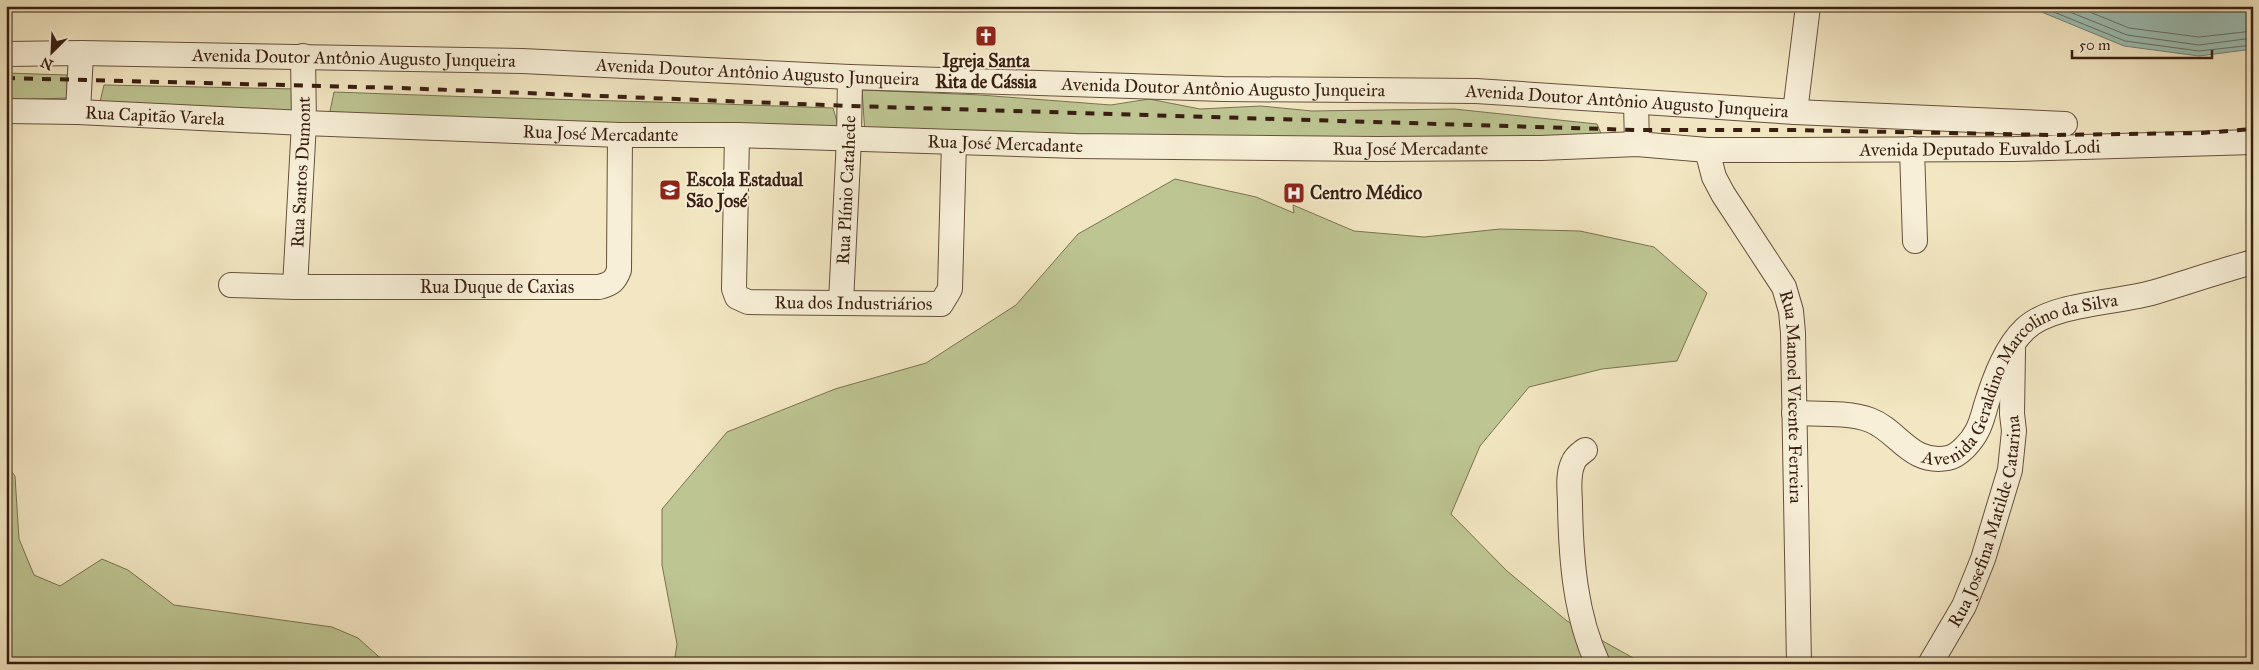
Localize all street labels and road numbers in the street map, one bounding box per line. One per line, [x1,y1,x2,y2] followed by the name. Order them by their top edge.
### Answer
[191,44,516,72] street label: Avenida Doutor Antônio Augusto Junqueira
[594,54,920,90] street label: Avenida Doutor Antônio Augusto Junqueira
[1060,73,1386,102] street label: Avenida Doutor Antônio Augusto Junqueira
[1464,80,1790,123] street label: Avenida Doutor Antônio Augusto Junqueira
[286,96,315,248] street label: Rua Santos Dumont
[85,101,226,130] street label: Rua Capitão Varela
[832,115,860,265] street label: Rua Plínio Catahede
[522,120,678,146] street label: Rua José Mercadante
[927,130,1083,157] street label: Rua José Mercadante
[1858,135,2101,161] street label: Avenida Deputado Euvaldo Lodi
[1332,137,1488,161] street label: Rua José Mercadante
[420,276,574,299] street label: Rua Duque de Caxias
[1774,287,1807,504] street label: Rua Manoel Vicente Ferreira
[1919,289,2120,470] street label: Avenida Geraldino Marcolino da Silva
[774,291,933,315] street label: Rua dos Industriários
[1943,414,2025,631] street label: Rua Josefina Matilde Catarina

